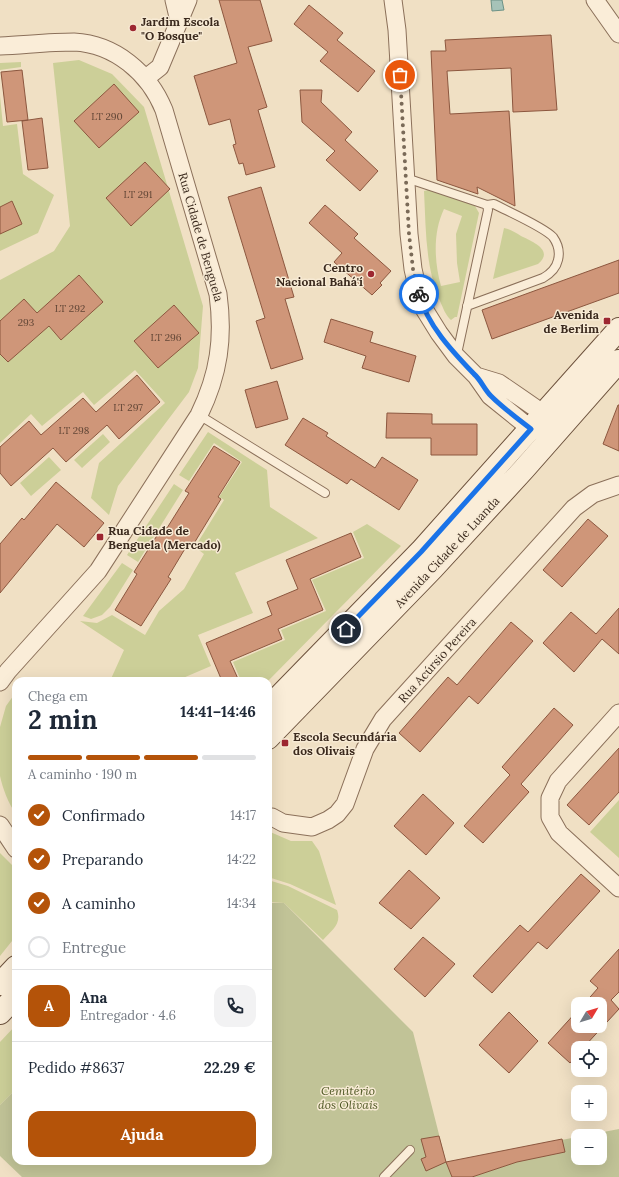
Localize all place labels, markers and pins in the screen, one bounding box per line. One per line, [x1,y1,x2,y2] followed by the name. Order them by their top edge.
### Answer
[141,14,220,43] place label: Jardim Escola "O Bosque"
[128,23,138,33] marker: Jardim Escola "O Bosque"
[383,58,417,92] pin
[276,260,363,289] place label: Centro Nacional Bahá'í
[366,269,376,279] marker: Centro Nacional Bahá'í
[543,307,600,336] place label: Avenida de Berlim
[602,316,612,326] marker: Avenida de Berlim
[108,523,221,553] place label: Rua Cidade de Benguela (Mercado)
[95,532,105,542] marker: Rua Cidade de Benguela (Mercado)
[329,612,363,646] pin
[293,729,397,758] place label: Escola Secundária dos Olivais
[280,738,290,748] marker: Escola Secundária dos Olivais

